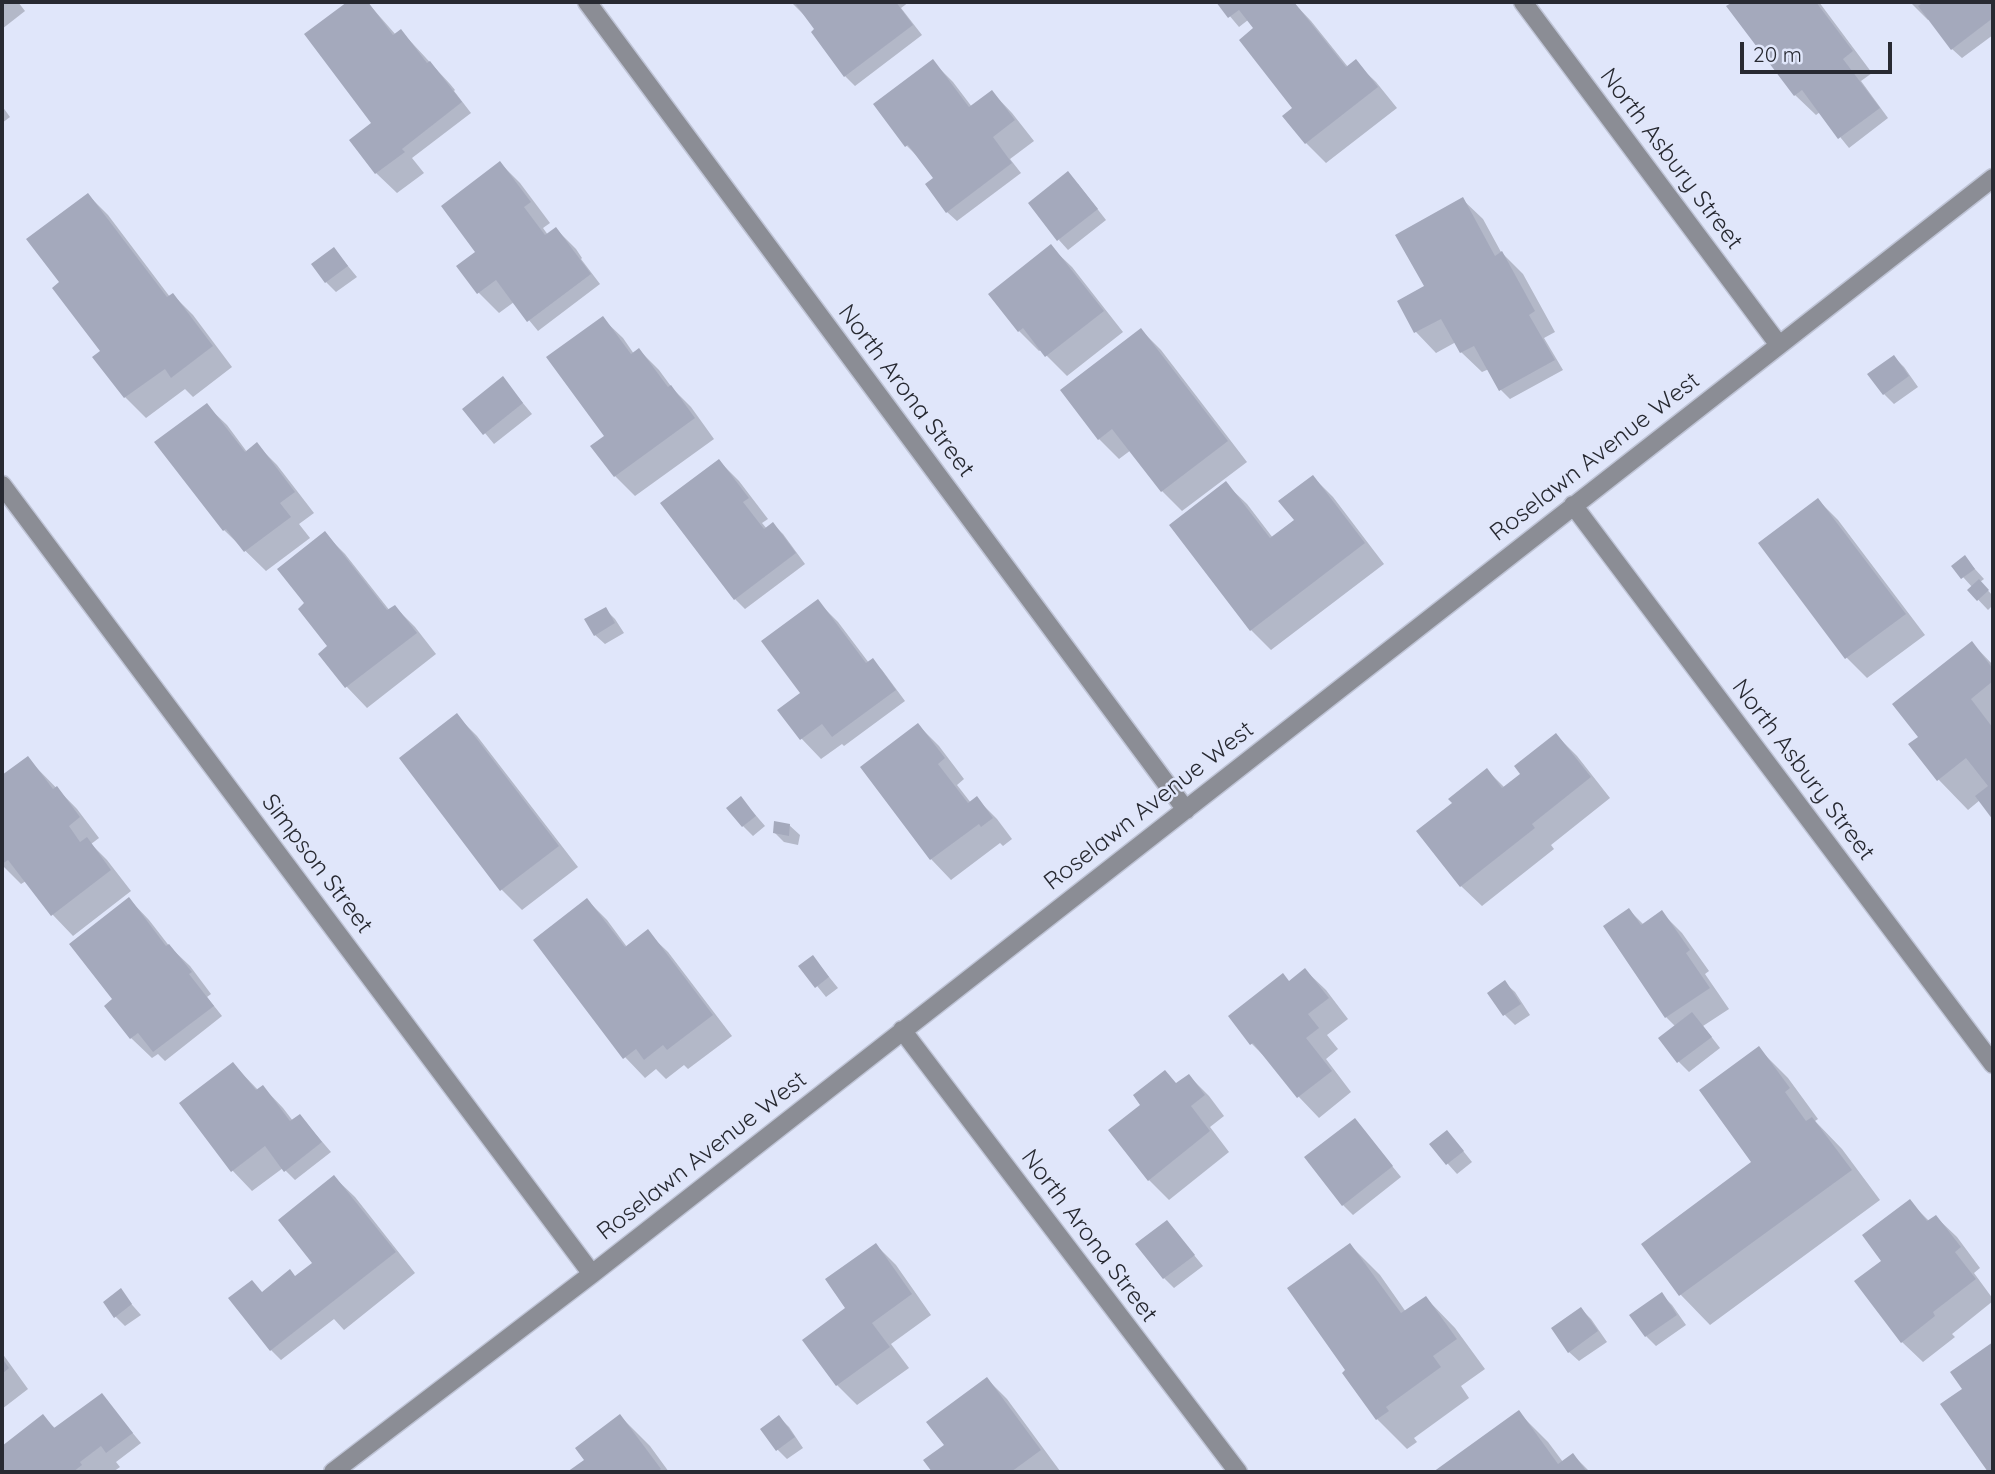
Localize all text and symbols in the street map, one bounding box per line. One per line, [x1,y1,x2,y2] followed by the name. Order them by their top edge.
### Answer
[1743,28,1895,72] scale bar
[1753,41,1802,67] text: 20 m
[1593,63,1749,255] street label: North Asbury Street
[832,299,980,483] street label: North Arona Street
[1484,366,1706,548] street label: Roselawn Avenue West
[1725,674,1881,866] street label: North Asbury Street
[1038,715,1260,897] street label: Roselawn Avenue West
[255,789,379,939] street label: Simpson Street
[591,1065,813,1247] street label: Roselawn Avenue West
[1015,1144,1163,1328] street label: North Arona Street

